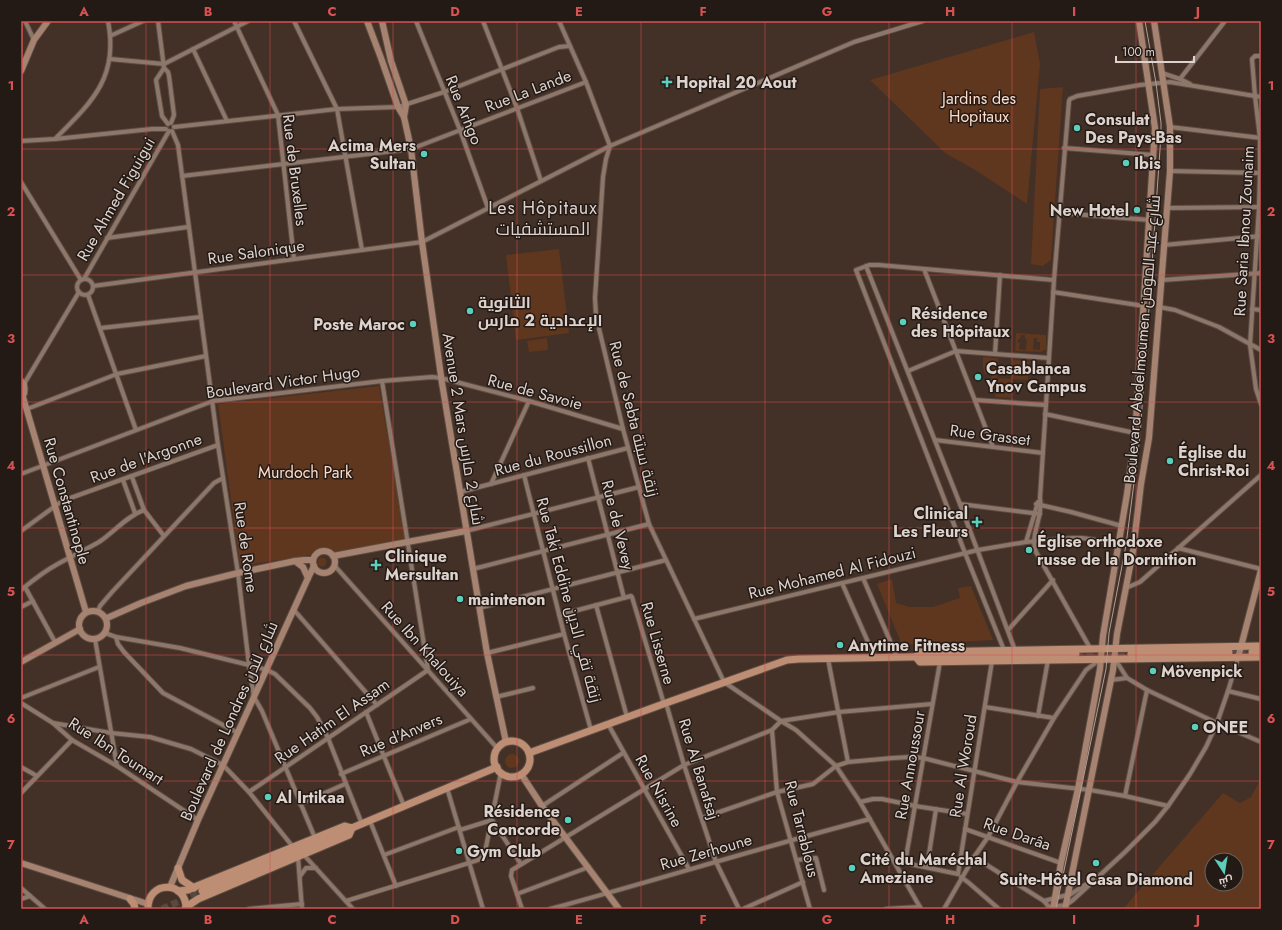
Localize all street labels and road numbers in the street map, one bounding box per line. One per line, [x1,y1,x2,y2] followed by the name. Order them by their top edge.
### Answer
[482,64,574,118] street label: Rue La Lande
[440,72,488,148] street label: Rue Arhgo
[277,113,313,227] street label: Rue de Bruxelles
[71,133,161,265] street label: Rue Ahmed Figuigui
[1228,145,1260,317] street label: Rue Saria Ibnou Zounaim
[1118,194,1166,484] street label: Boulevard Abdelmoumen شارع عبد المومن
[206,234,306,270] street label: Rue Salonique
[436,331,490,527] street label: Avenue 2 Mars شارع 2 مارس
[604,339,664,499] street label: Rue de Sebta زنقة سبتة
[205,360,362,404] street label: Boulevard Victor Hugo
[485,368,585,416] street label: Rue de Savoie
[948,419,1032,451] street label: Rue Grasset
[87,427,205,489] street label: Rue de l'Argonne
[492,428,614,482] street label: Rue du Roussillon
[38,435,96,567] street label: Rue Constantinople
[596,478,640,573] street label: Rue de Vevey
[529,495,607,706] street label: Rue Taki Eddine زنقة تقي الدين
[228,500,264,594] street label: Rue de Rome
[746,541,918,605] street label: Rue Mohamed Al Fidouzi
[376,596,474,702] street label: Rue Ibn Khalouiya
[635,599,681,687] street label: Rue Lisserne
[174,617,284,825] street label: Boulevard de Londres شارع لندن
[270,673,394,769] street label: Rue Hatim El Assam
[356,707,446,763] street label: Rue d'Anvers
[889,708,931,821] street label: Rue Annoussour
[64,712,168,790] street label: Rue Ibn Toumart
[943,713,983,819] street label: Rue Al Woroud
[673,715,725,823] street label: Rue Al Banafsaj
[630,751,688,831] street label: Rue Nisrine
[779,778,825,880] street label: Rue Tarrablous
[980,812,1054,856] street label: Rue Darâa
[657,828,755,876] street label: Rue Zerhoune

